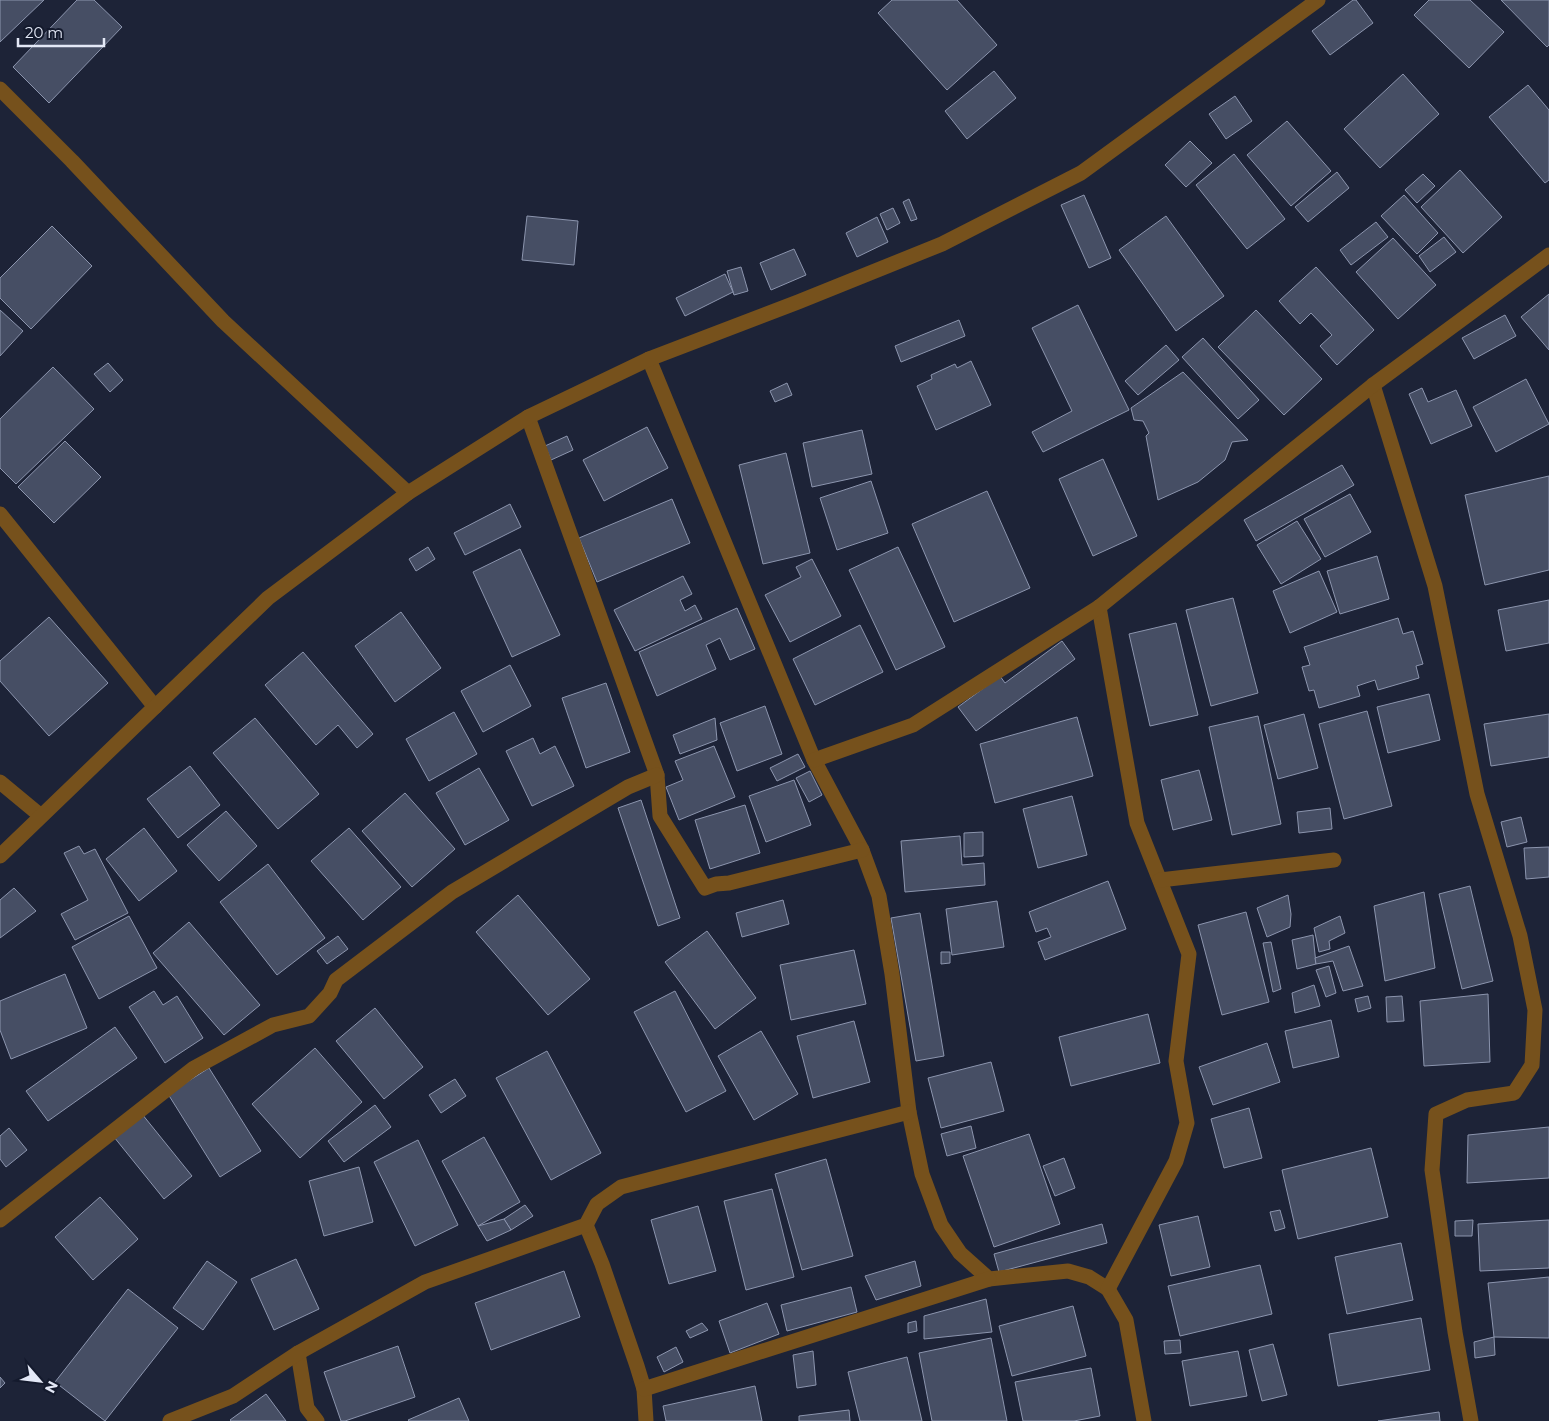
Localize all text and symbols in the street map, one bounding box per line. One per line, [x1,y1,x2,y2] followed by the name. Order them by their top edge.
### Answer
[18,15,104,47] scale bar
[25,23,63,42] text: 20 m
[15,1356,65,1406] north arrow
[41,1378,62,1396] text: N

